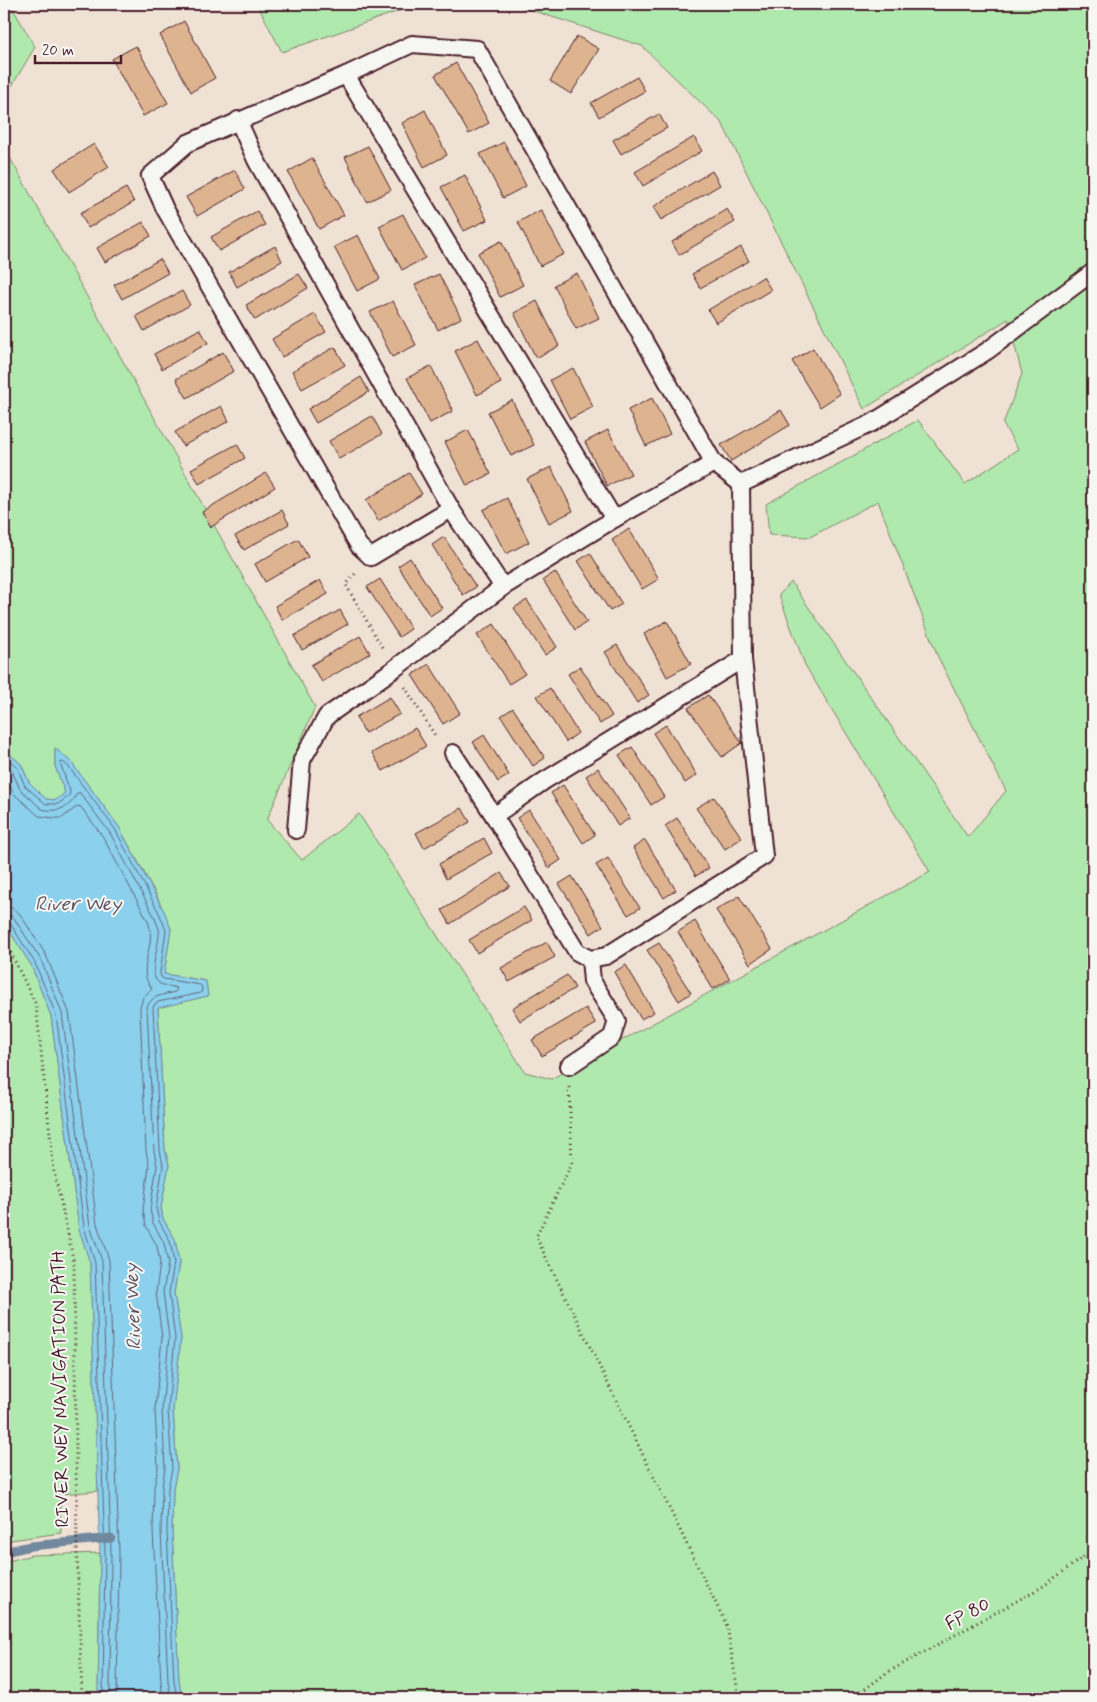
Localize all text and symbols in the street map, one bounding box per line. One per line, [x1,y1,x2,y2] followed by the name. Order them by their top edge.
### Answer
[35,32,121,64] scale bar
[42,41,74,61] text: 20 m
[35,891,123,918] water label: River Wey
[46,1250,75,1528] street label: RIVER WEY NAVIGATION PATH
[118,1261,149,1351] water label: River Wey
[941,1592,995,1637] street label: FP 80

